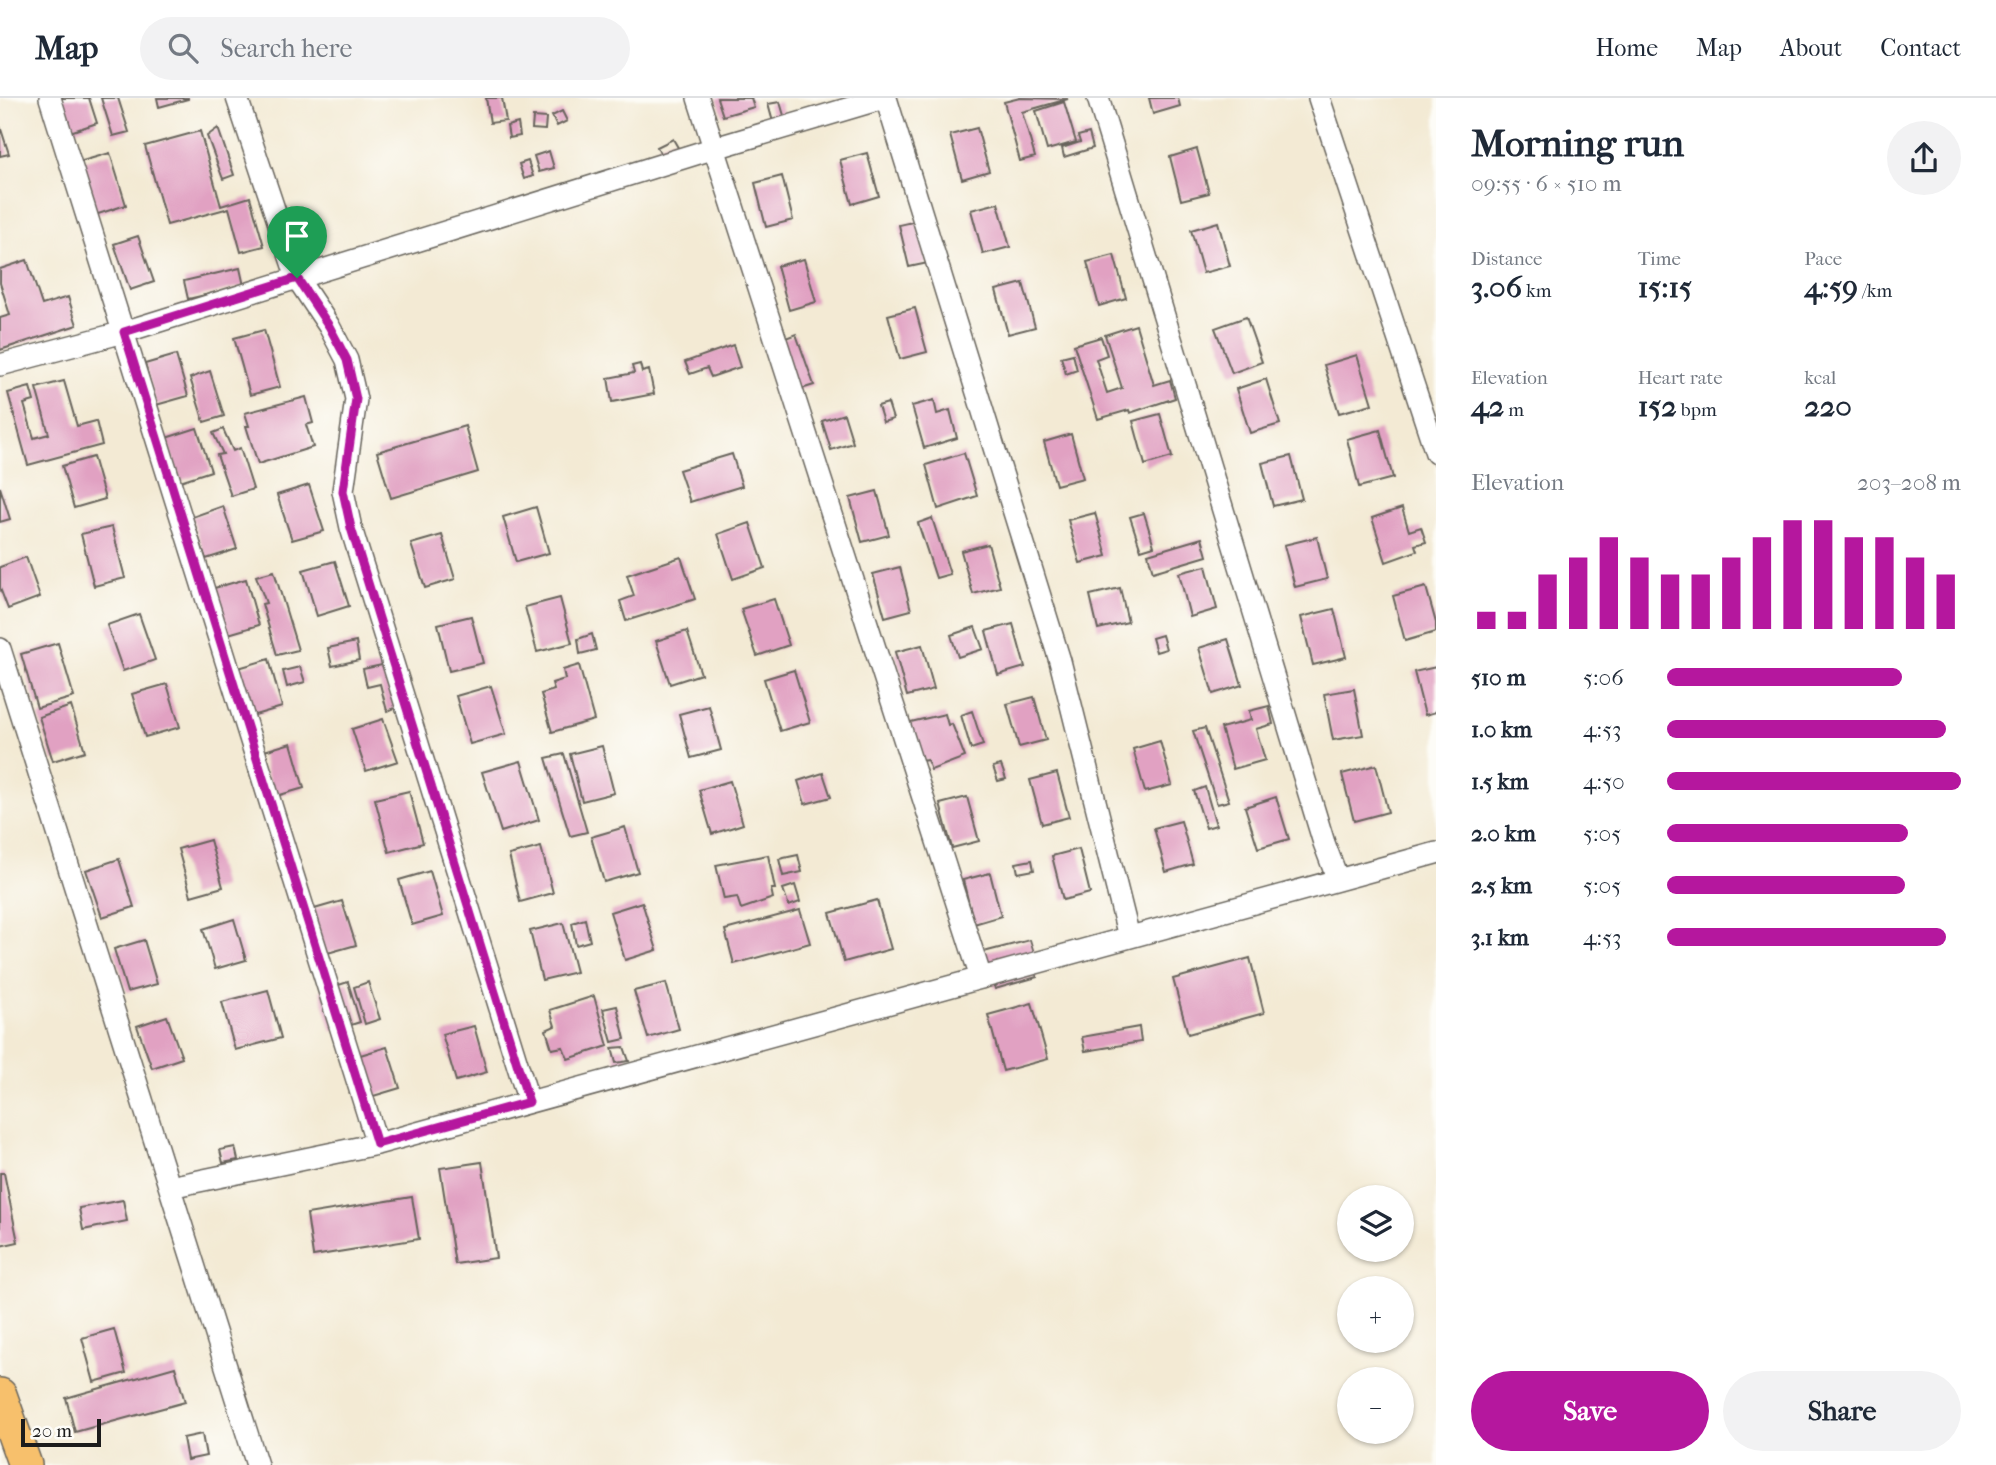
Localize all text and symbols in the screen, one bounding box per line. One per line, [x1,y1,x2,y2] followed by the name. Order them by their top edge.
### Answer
[140,17,630,80] search box
[35,29,98,68] text: Map
[164,29,202,67] icon: search
[220,33,352,64] text: Search here
[1596,34,1658,62] text: Home
[1696,34,1742,62] text: Map
[1780,34,1842,62] text: About
[1880,34,1961,62] text: Contact
[1471,121,1684,166] text: Morning run
[1887,121,1961,195] button: share
[1471,170,1622,197] text: 09:55 · 6 × 510 m
[267,206,327,278] pin
[278,217,316,255] icon: arrive
[1471,248,1542,270] text: Distance
[1638,248,1681,270] text: Time
[1804,248,1842,270] text: Pace
[1471,270,1522,305] text: 3.06
[1638,270,1692,305] text: 15:15
[1804,270,1858,305] text: 4:59
[1522,280,1552,302] text: km
[1858,280,1892,302] text: /km
[1471,367,1548,389] text: Elevation
[1638,367,1723,389] text: Heart rate
[1804,367,1836,389] text: kcal
[1471,389,1504,424] text: 42
[1638,389,1677,424] text: 152
[1804,389,1852,424] text: 220
[1504,399,1524,421] text: m
[1677,399,1717,421] text: bpm
[1471,469,1564,496] text: Elevation
[1857,469,1961,496] text: 203–208 m
[1471,664,1526,691] text: 510 m
[1583,664,1624,691] text: 5:06
[1471,716,1532,743] text: 1.0 km
[1583,716,1622,743] text: 4:53
[1471,768,1529,795] text: 1.5 km
[1583,768,1625,795] text: 4:50
[1471,820,1536,847] text: 2.0 km
[1583,820,1621,847] text: 5:05
[1471,872,1532,899] text: 2.5 km
[1583,872,1621,899] text: 5:05
[1471,924,1529,951] text: 3.1 km
[1583,924,1622,951] text: 4:53
[1337,1185,1414,1444] map controls
[1337,1185,1414,1262] button: layers
[1337,1276,1414,1353] button: +
[1337,1367,1414,1444] button: −
[1471,1371,1709,1451] button: Save
[1723,1371,1961,1451] button: Share
[21,1416,102,1448] scale bar
[32,1420,72,1442] text: 20 m

